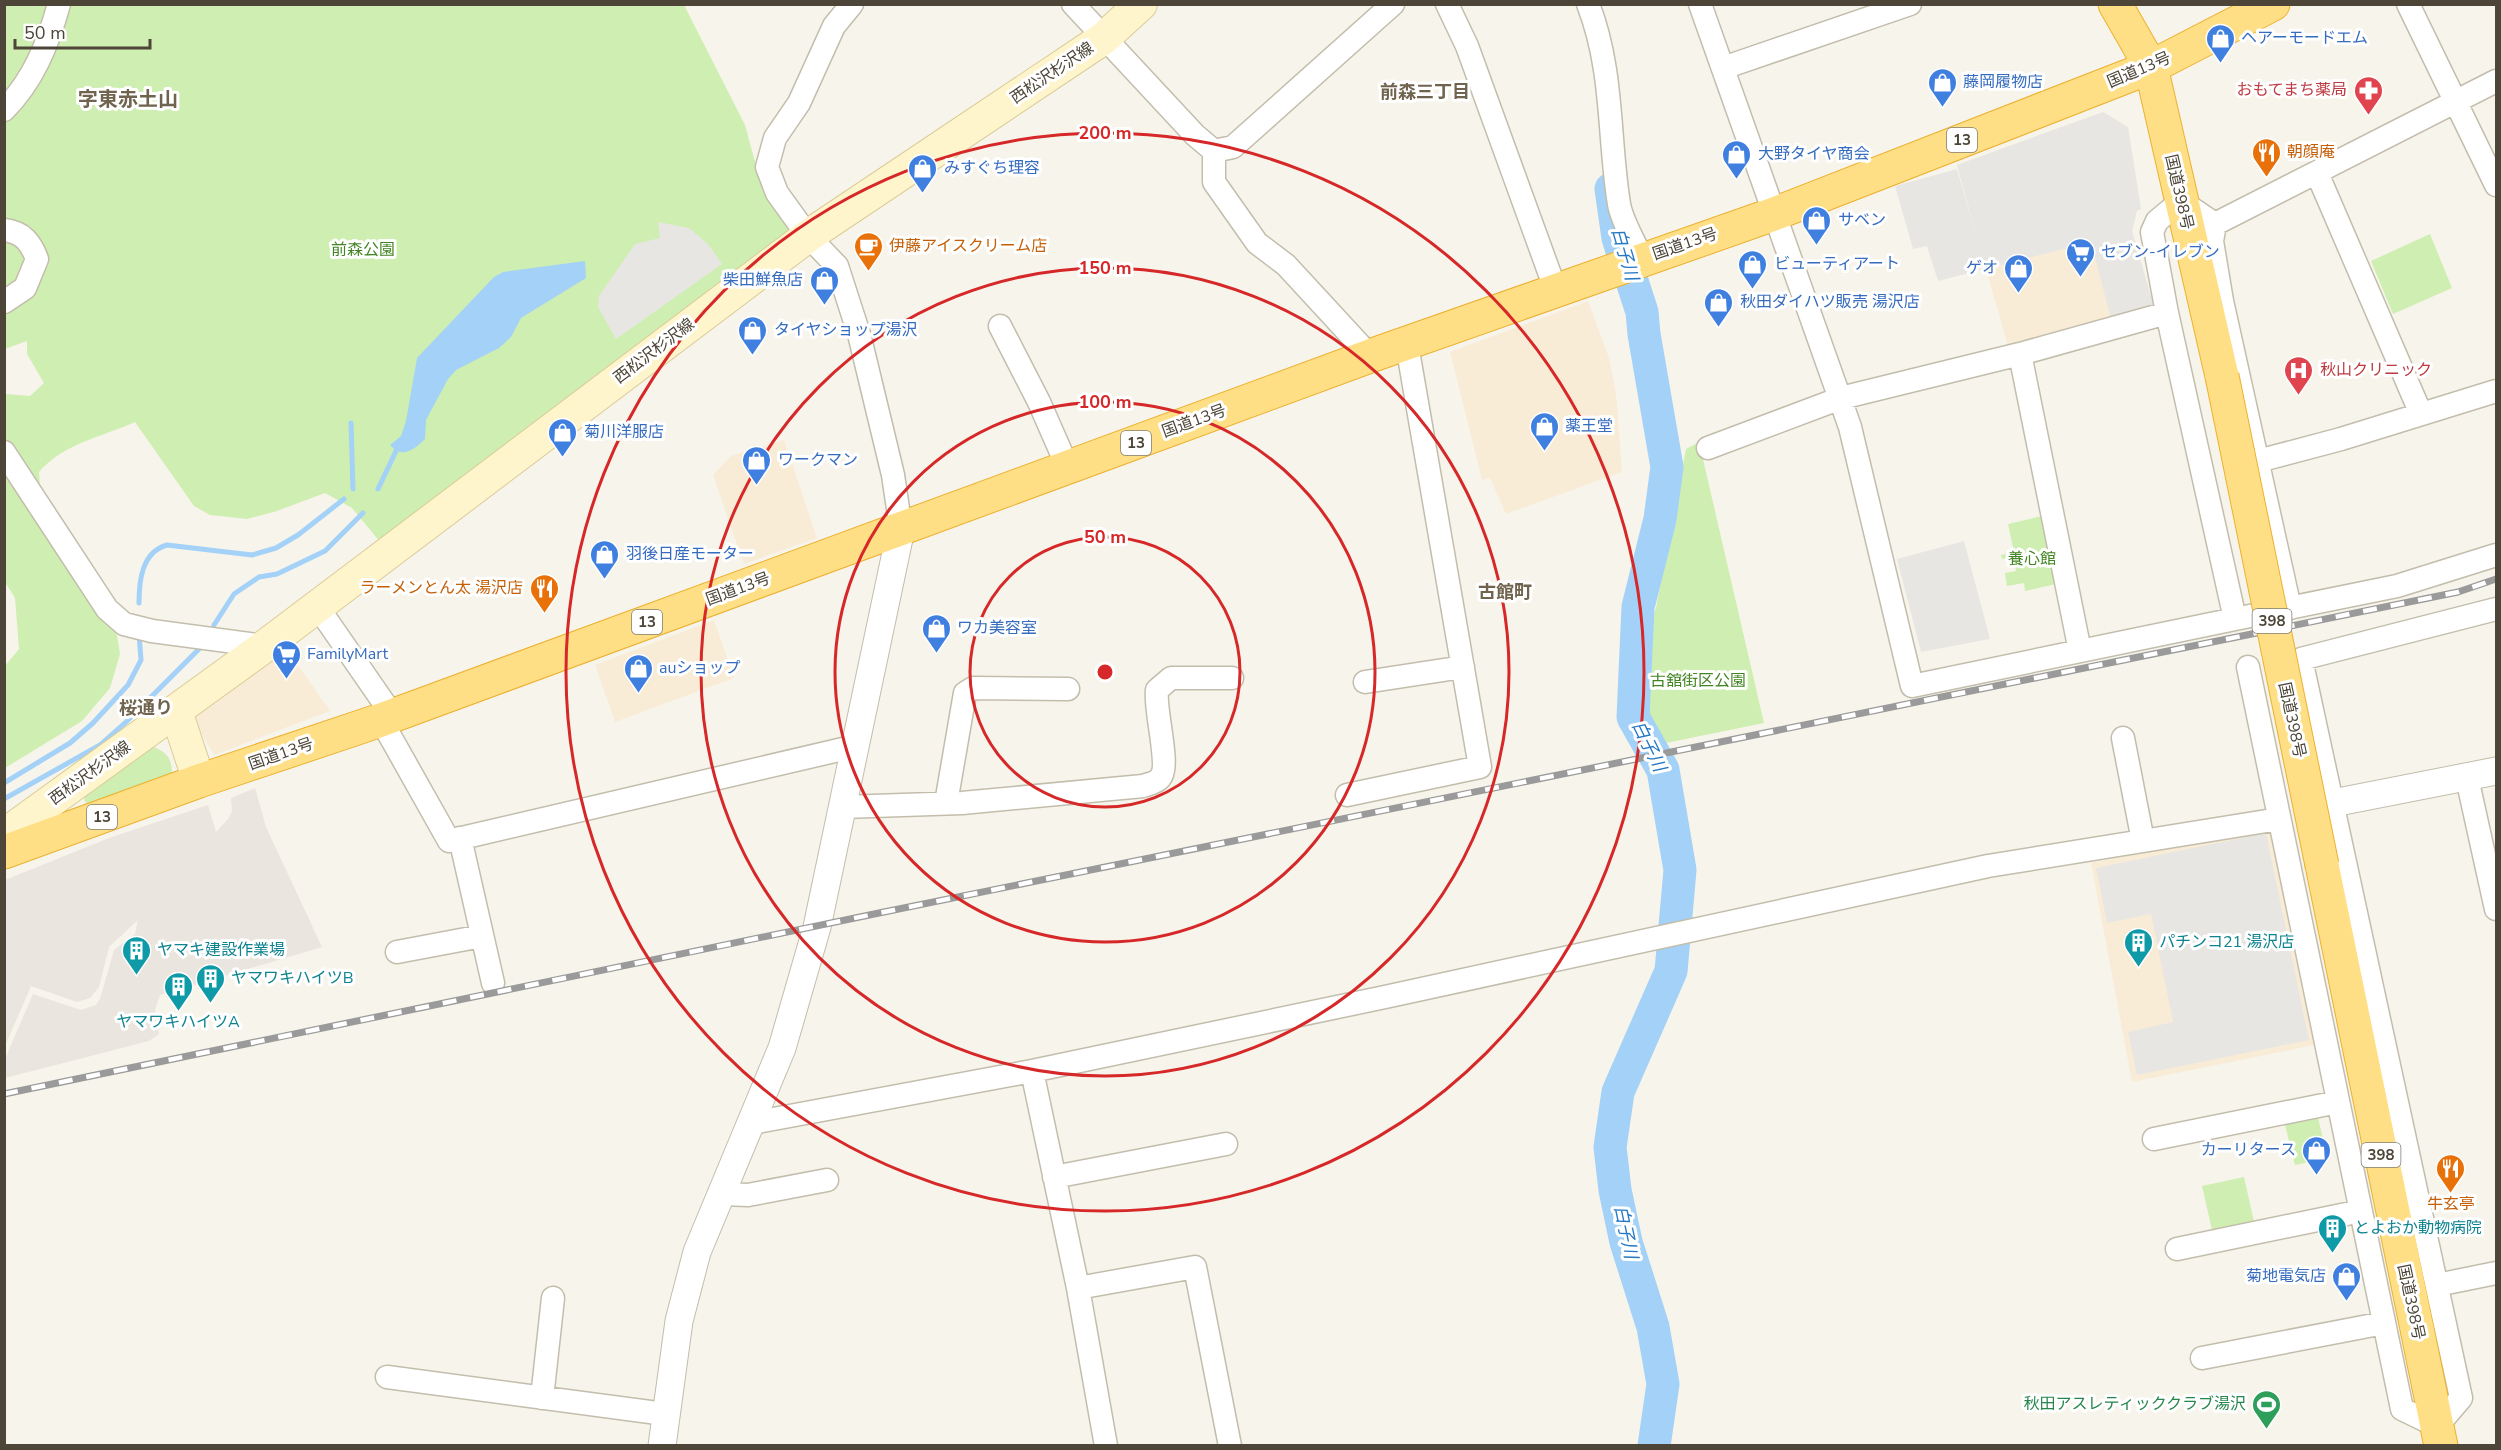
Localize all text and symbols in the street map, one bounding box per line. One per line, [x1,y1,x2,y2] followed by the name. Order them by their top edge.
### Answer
[15,12,150,50] scale bar
[24,21,66,45] text: 50 m
[2204,22,2236,64] shop icon: ヘアーモードエム
[2241,27,2368,49] place label: ヘアーモードエム
[1006,37,1098,109] street label: 西松沢杉沢線
[2104,47,2174,93] street label: 国道13号
[1926,66,1958,108] shop icon: 藤岡履物店
[1963,71,2043,93] place label: 藤岡履物店
[2352,74,2384,116] pharmacy icon: おもてまち薬局
[2236,79,2347,101] place label: おもてまち薬局
[1380,80,1470,104] district label: 前森三丁目
[78,86,178,113] district label: 字東赤土山
[1078,121,1132,145] text: 200 m
[1947,128,1977,152] road number: 13
[2250,136,2282,178] restaurant icon: 朝顔庵
[1721,138,1753,180] shop icon: 大野タイヤ商会
[2287,141,2335,163] place label: 朝顔庵
[1758,143,1870,165] place label: 大野タイヤ商会
[907,152,939,194] shop icon: みすぐち理容
[2160,152,2198,232] street label: 国道398号
[944,157,1040,179] place label: みすぐち理容
[1801,204,1833,246] shop icon: サベン
[1838,209,1886,231] place label: サベン
[1650,223,1720,265] street label: 国道13号
[1606,225,1645,285] water label: 白子川
[852,230,884,272] cafe icon: 伊藤アイスクリーム店
[889,235,1047,257] place label: 伊藤アイスクリーム店
[2064,236,2096,278] supermarket icon: セブン-イレブン
[331,239,395,261] park label: 前森公園
[2101,241,2220,263] place label: セブン-イレブン
[1737,248,1769,290] shop icon: ビューティアート
[2003,252,2035,294] shop icon: ゲオ
[1774,253,1900,275] place label: ビューティアート
[1078,256,1132,280] text: 150 m
[1966,257,1998,279] place label: ゲオ
[808,264,840,306] shop icon: 柴田鮮魚店
[723,269,803,291] place label: 柴田鮮魚店
[1703,286,1735,328] shop icon: 秋田ダイハツ販売 湯沢店
[1740,291,1920,313] place label: 秋田ダイハツ販売 湯沢店
[609,313,699,389] street label: 西松沢杉沢線
[737,314,769,356] shop icon: タイヤショップ湯沢
[774,319,918,341] place label: タイヤショップ湯沢
[2283,354,2315,396] hospital icon: 秋山クリニック
[2320,359,2432,381] place label: 秋山クリニック
[1078,390,1132,414] text: 100 m
[1159,399,1229,443] street label: 国道13号
[1528,410,1560,452] shop icon: 薬王堂
[1565,415,1613,437] place label: 薬王堂
[547,416,579,458] shop icon: 菊川洋服店
[584,421,664,443] place label: 菊川洋服店
[1121,431,1151,455] road number: 13
[741,444,773,486] shop icon: ワークマン
[778,449,858,471] place label: ワークマン
[1084,525,1126,549] text: 50 m
[589,538,621,580] shop icon: 羽後日産モーター
[626,543,754,565] place label: 羽後日産モーター
[2008,548,2056,570] park label: 養心館
[703,567,773,611] street label: 国道13号
[528,572,560,614] restaurant icon: ラーメンとん太 湯沢店
[360,577,523,599] place label: ラーメンとん太 湯沢店
[1478,580,1532,604] district label: 古館町
[2252,609,2292,633] road number: 398
[632,610,662,634] road number: 13
[920,612,952,654] shop icon: ワカ美容室
[957,617,1037,639] place label: ワカ美容室
[270,638,302,680] supermarket icon: FamilyMart
[307,643,388,665] place label: FamilyMart
[622,652,654,694] shop icon: auショップ
[659,657,740,679] place label: auショップ
[1095,662,1115,682] centre of rings
[1650,670,1746,692] park label: 古舘街区公園
[2273,680,2311,760] street label: 国道398号
[119,696,173,720] district label: 桜通り
[1626,716,1672,777] water label: 白子川
[246,733,316,775] street label: 国道13号
[45,736,135,810] street label: 西松沢杉沢線
[87,805,117,829] road number: 13
[2122,926,2154,968] building icon: パチンコ21 湯沢店
[2159,931,2294,953] place label: パチンコ21 湯沢店
[120,934,152,976] building icon: ヤマキ建設作業場
[157,939,285,961] place label: ヤマキ建設作業場
[194,962,226,1004] building icon: ヤマワキハイツB
[231,967,354,989] place label: ヤマワキハイツB
[162,970,194,1012] building icon: ヤマワキハイツA
[116,1011,240,1033] place label: ヤマワキハイツA
[2301,1134,2333,1176] shop icon: カーリタース
[2201,1139,2296,1161] place label: カーリタース
[2362,1143,2400,1167] road number: 398
[2435,1152,2467,1194] restaurant icon: 牛玄亭
[2427,1193,2475,1215] place label: 牛玄亭
[1609,1203,1644,1263] water label: 白子川
[2317,1212,2349,1254] building icon: とよおか動物病院
[2354,1217,2482,1239] place label: とよおか動物病院
[2331,1260,2363,1302] shop icon: 菊地電気店
[2392,1262,2430,1342] street label: 国道398号
[2246,1265,2326,1287] place label: 菊地電気店
[2251,1388,2283,1430] sports icon: 秋田アスレティッククラブ湯沢
[2024,1393,2246,1415] place label: 秋田アスレティッククラブ湯沢

